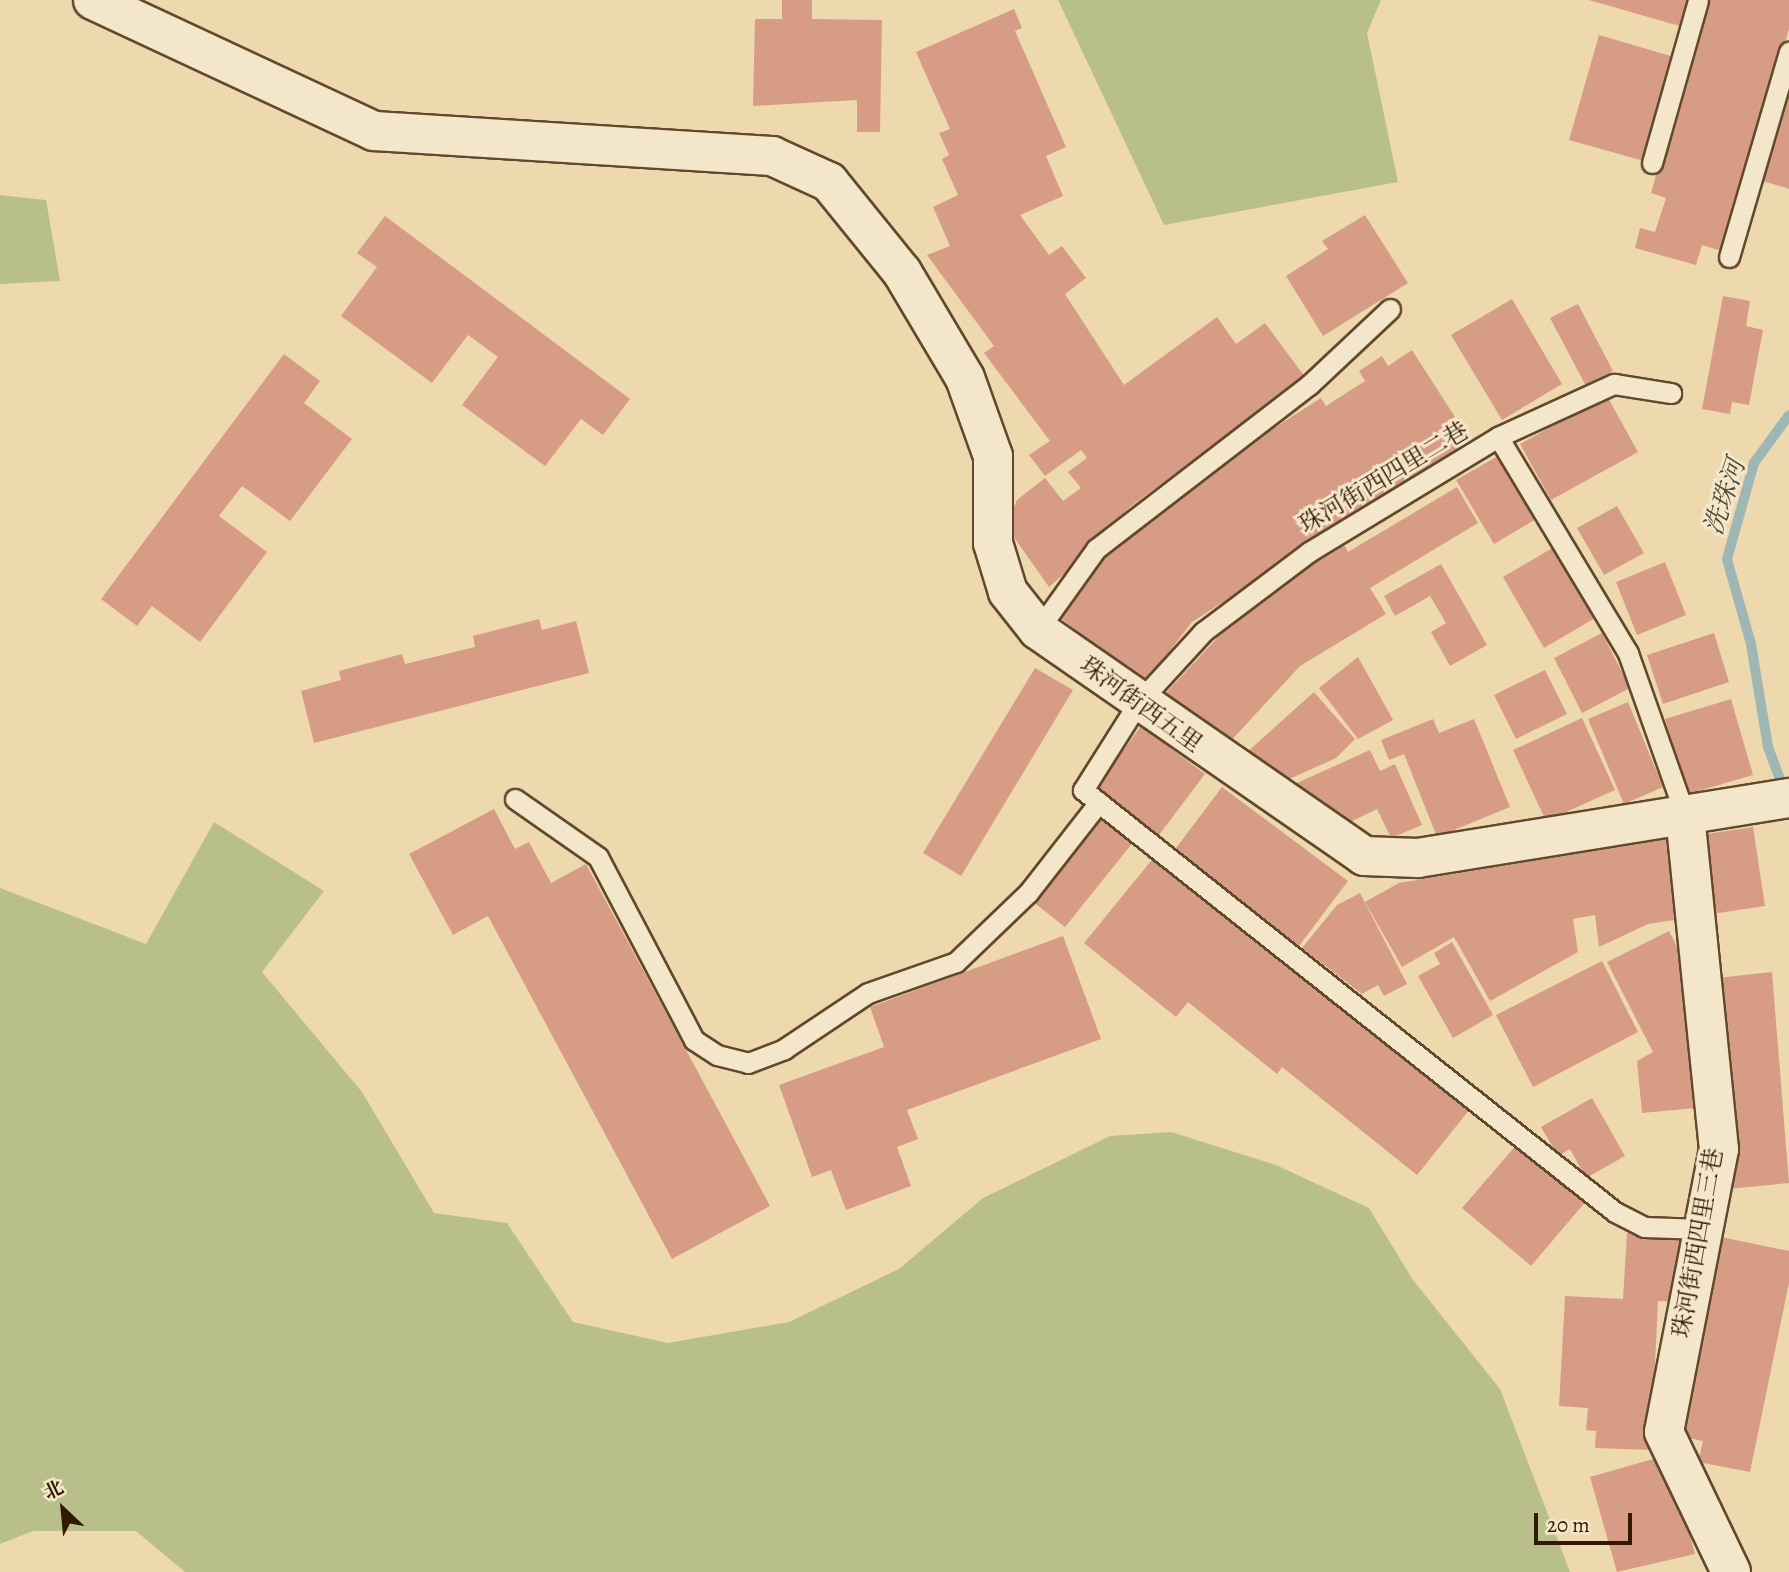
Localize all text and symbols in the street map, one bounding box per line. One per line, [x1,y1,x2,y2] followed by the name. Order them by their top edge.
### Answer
[1294,416,1474,540] street label: 珠河街西四里二巷
[1698,455,1752,539] water label: 洗珠河
[1074,651,1208,759] street label: 珠河街西五里
[1667,1146,1729,1340] street label: 珠河街西四里三巷
[28,1474,98,1544] north arrow
[40,1474,68,1506] text: 北
[1537,1498,1635,1542] scale bar
[1547,1511,1590,1539] text: 20 m

